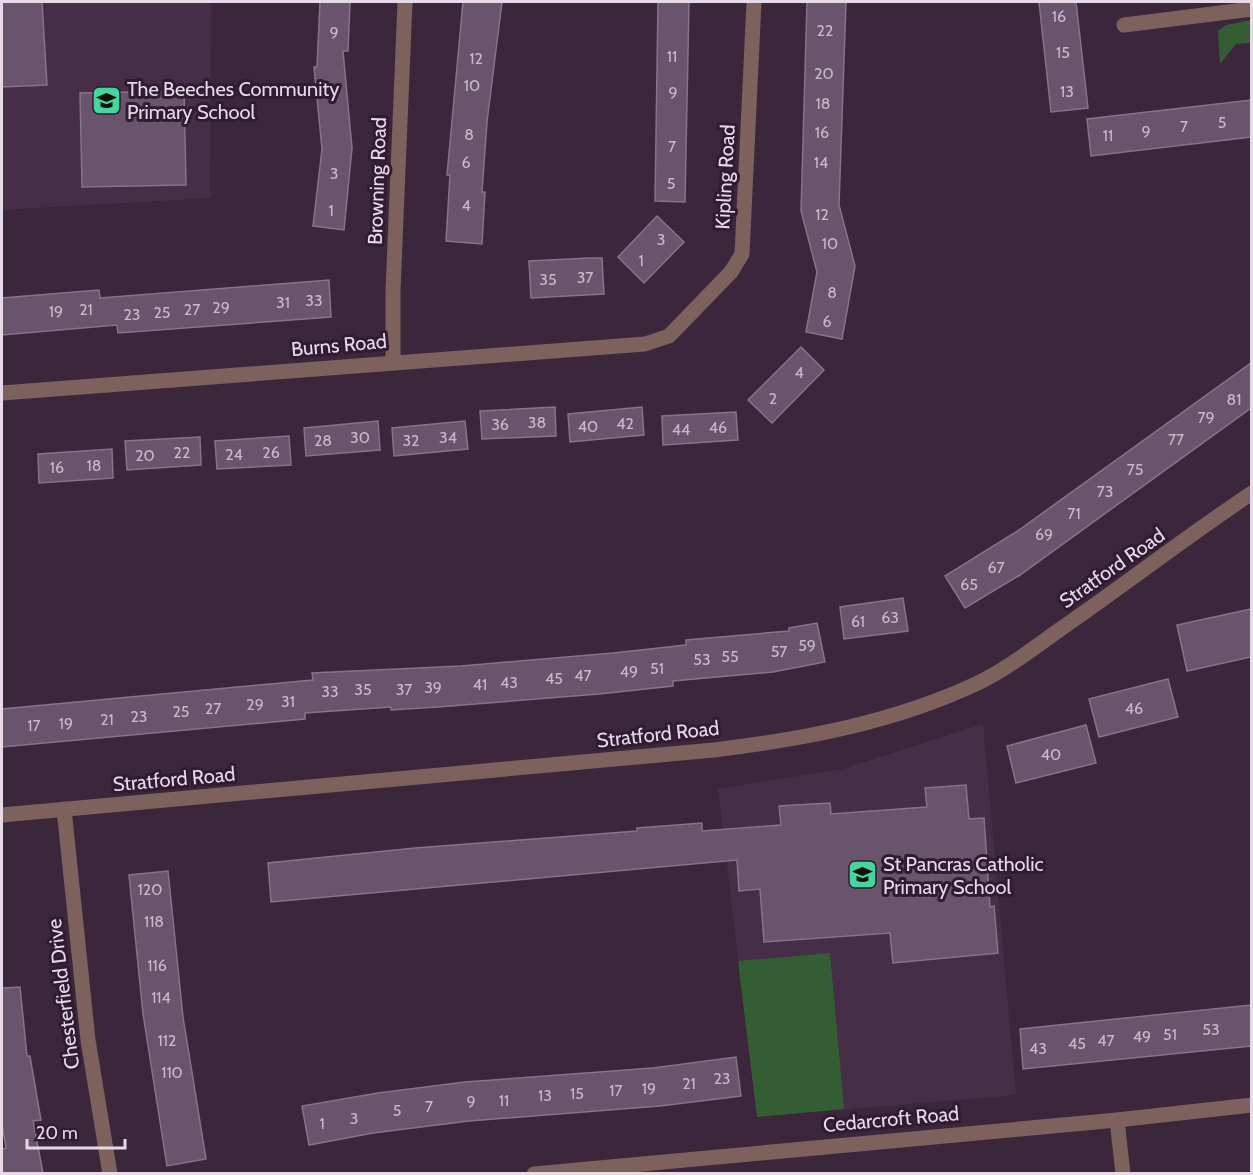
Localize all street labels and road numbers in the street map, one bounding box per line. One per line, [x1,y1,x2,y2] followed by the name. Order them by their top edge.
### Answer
[363,117,391,245] street label: Browning Road
[710,124,740,230] street label: Kipling Road
[290,329,388,361] street label: Burns Road
[1055,523,1169,613] street label: Stratford Road
[596,716,720,752] street label: Stratford Road
[112,762,236,796] street label: Stratford Road
[42,918,84,1070] street label: Chesterfield Drive
[822,1101,960,1137] street label: Cedarcroft Road

